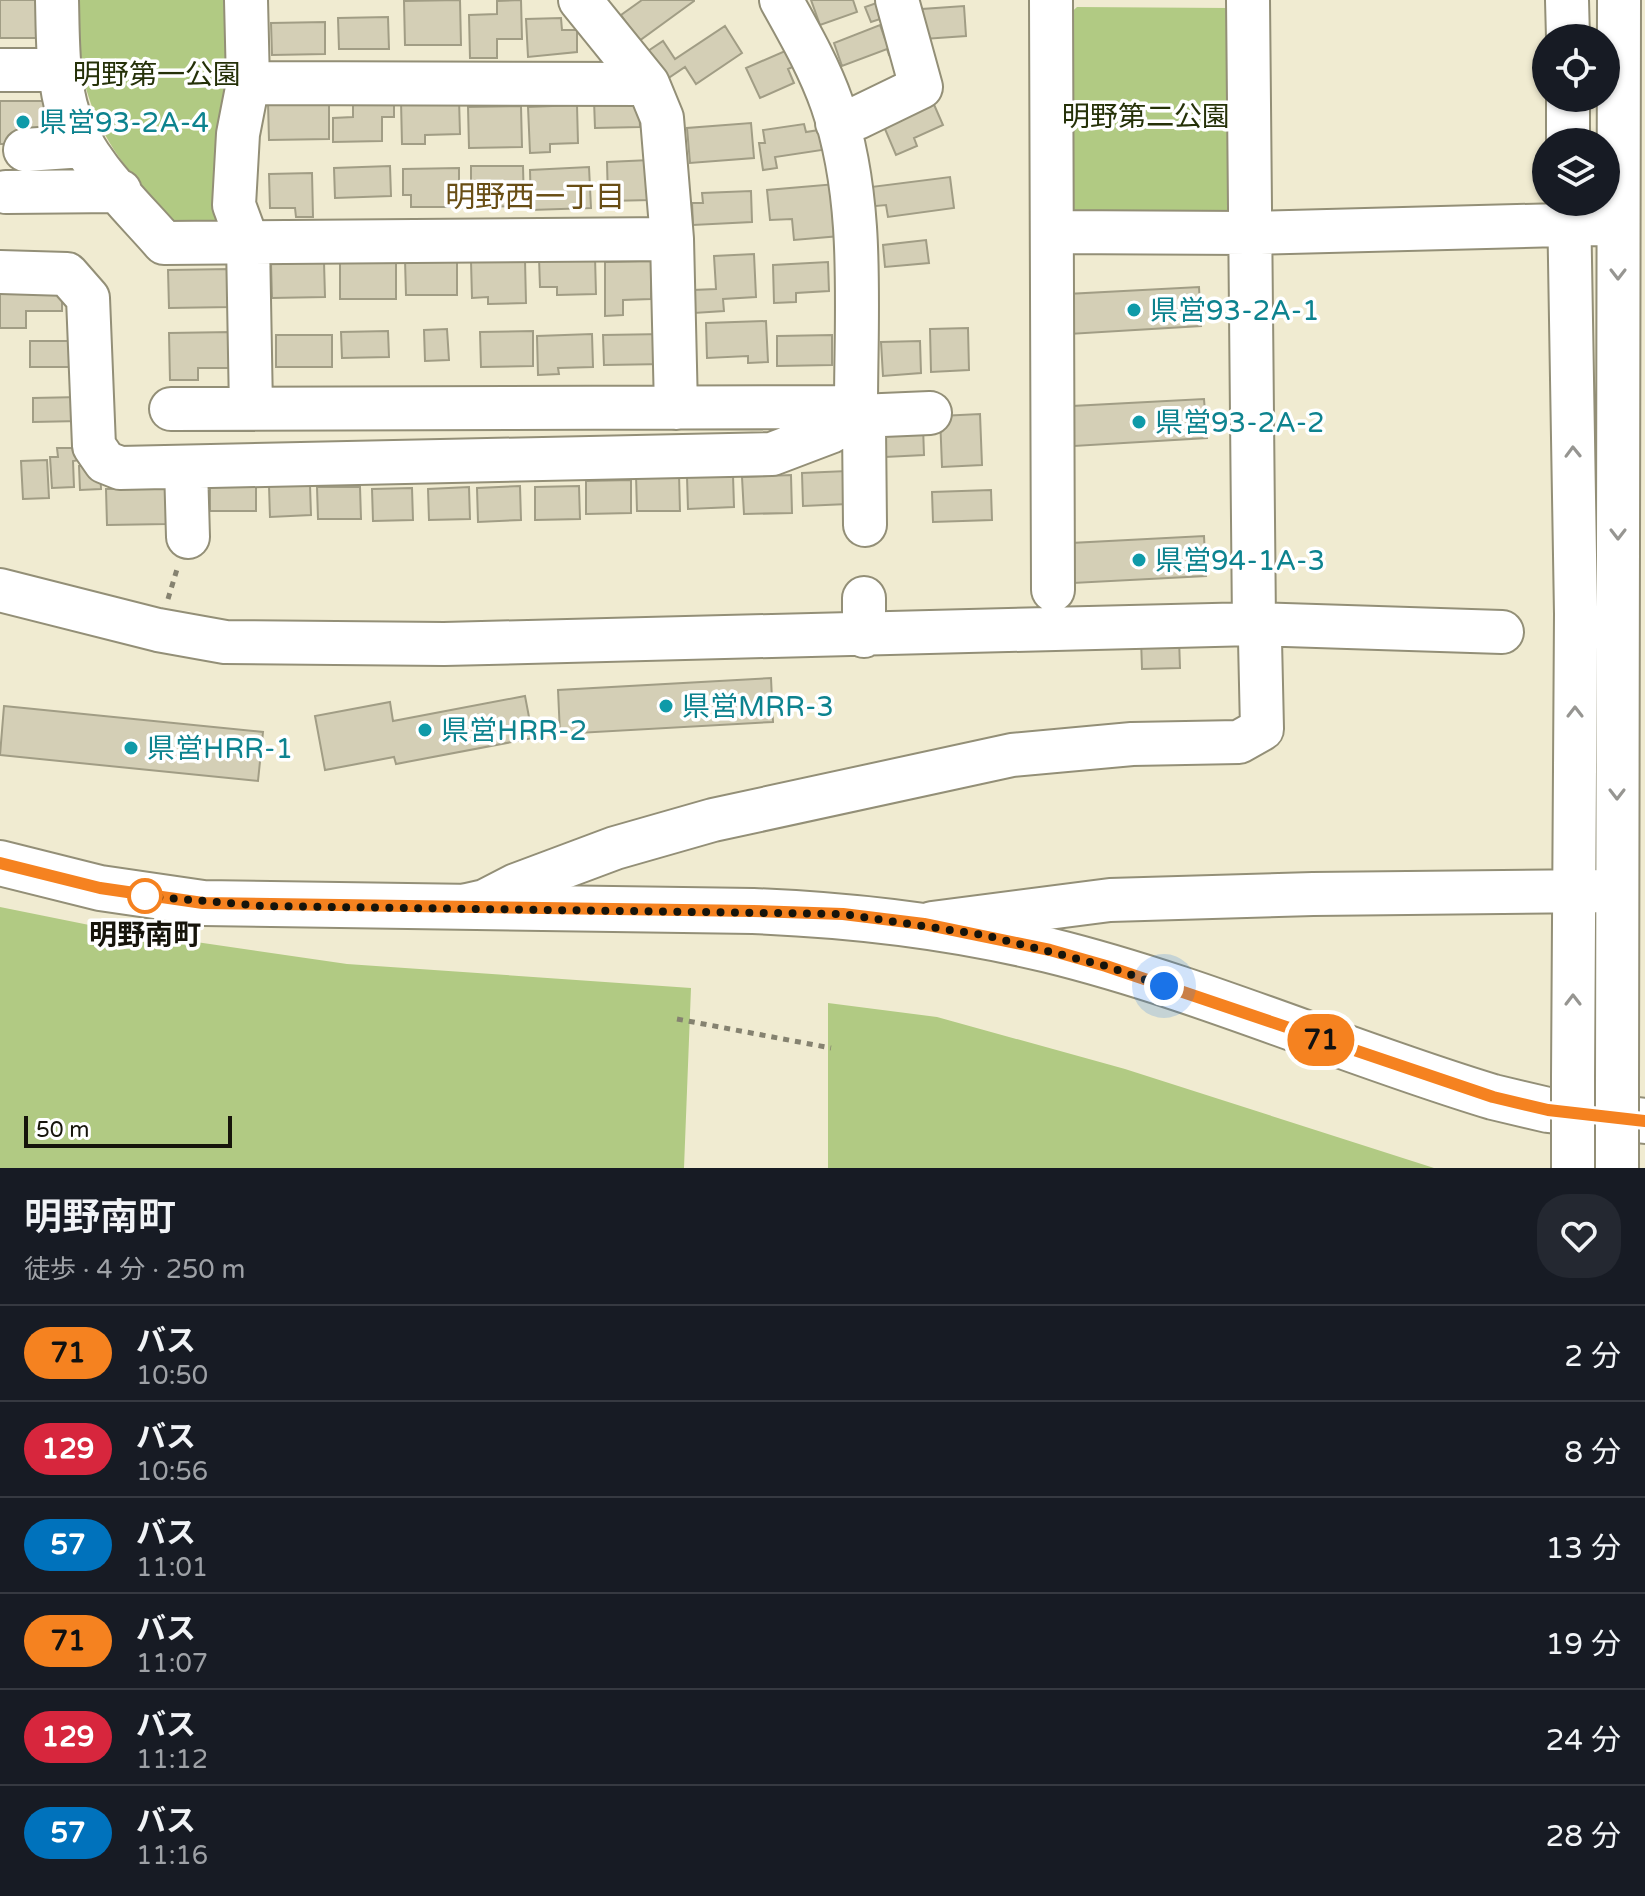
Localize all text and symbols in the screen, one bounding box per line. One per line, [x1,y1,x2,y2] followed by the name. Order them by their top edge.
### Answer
[1532,24,1620,216] map controls
[1532,24,1620,112] button: locate
[73,58,241,92] park label: 明野第一公園
[1062,100,1230,134] park label: 明野第二公園
[39,106,209,140] place label: 県営93-2A-4
[14,113,32,131] marker: 県営93-2A-4
[1532,128,1620,216] button: layers
[445,179,625,216] district label: 明野西一丁目
[1609,268,1627,281] one-way arrow
[1150,294,1320,328] place label: 県営93-2A-1
[1125,301,1143,319] marker: 県営93-2A-1
[1155,406,1325,440] place label: 県営93-2A-2
[1130,413,1148,431] marker: 県営93-2A-2
[1565,445,1582,458] one-way arrow
[1609,528,1626,541] one-way arrow
[1155,544,1325,578] place label: 県営94-1A-3
[1130,551,1148,569] marker: 県営94-1A-3
[682,690,834,724] place label: 県営MRR-3
[657,697,675,715] marker: 県営MRR-3
[1567,705,1584,718] one-way arrow
[441,714,587,748] place label: 県営HRR-2
[416,721,434,739] marker: 県営HRR-2
[147,732,293,766] place label: 県営HRR-1
[122,739,140,757] marker: 県営HRR-1
[1608,788,1626,801] one-way arrow
[128,879,162,913] marker: 明野南町
[89,918,201,952] place label: 明野南町
[1144,966,1184,1006] your location
[1564,993,1582,1006] one-way arrow
[1285,1014,1357,1066] line badge: 71
[1303,1023,1339,1057] text: 71
[24,1112,232,1148] scale bar
[36,1117,90,1143] text: 50 m
[1537,1194,1621,1278] button: heart
[24,1195,176,1241] text: 明野南町
[24,1254,245,1285] text: 徒歩 · 4 分 · 250 m
[136,1323,196,1360] text: バス
[50,1336,86,1370] text: 71
[1564,1338,1621,1375] text: 2 分
[136,1360,208,1391] text: 10:50
[136,1419,196,1456] text: バス
[42,1432,94,1466] text: 129
[1564,1434,1621,1471] text: 8 分
[136,1456,208,1487] text: 10:56
[136,1515,196,1552] text: バス
[50,1528,86,1562] text: 57
[1546,1530,1621,1567] text: 13 分
[136,1552,208,1583] text: 11:01
[136,1611,196,1648] text: バス
[50,1624,86,1658] text: 71
[1546,1626,1621,1663] text: 19 分
[136,1648,208,1679] text: 11:07
[136,1707,196,1744] text: バス
[42,1720,94,1754] text: 129
[1546,1722,1621,1759] text: 24 分
[136,1744,208,1775] text: 11:12
[136,1803,196,1840] text: バス
[50,1816,86,1850] text: 57
[1546,1818,1621,1855] text: 28 分
[136,1840,208,1871] text: 11:16

